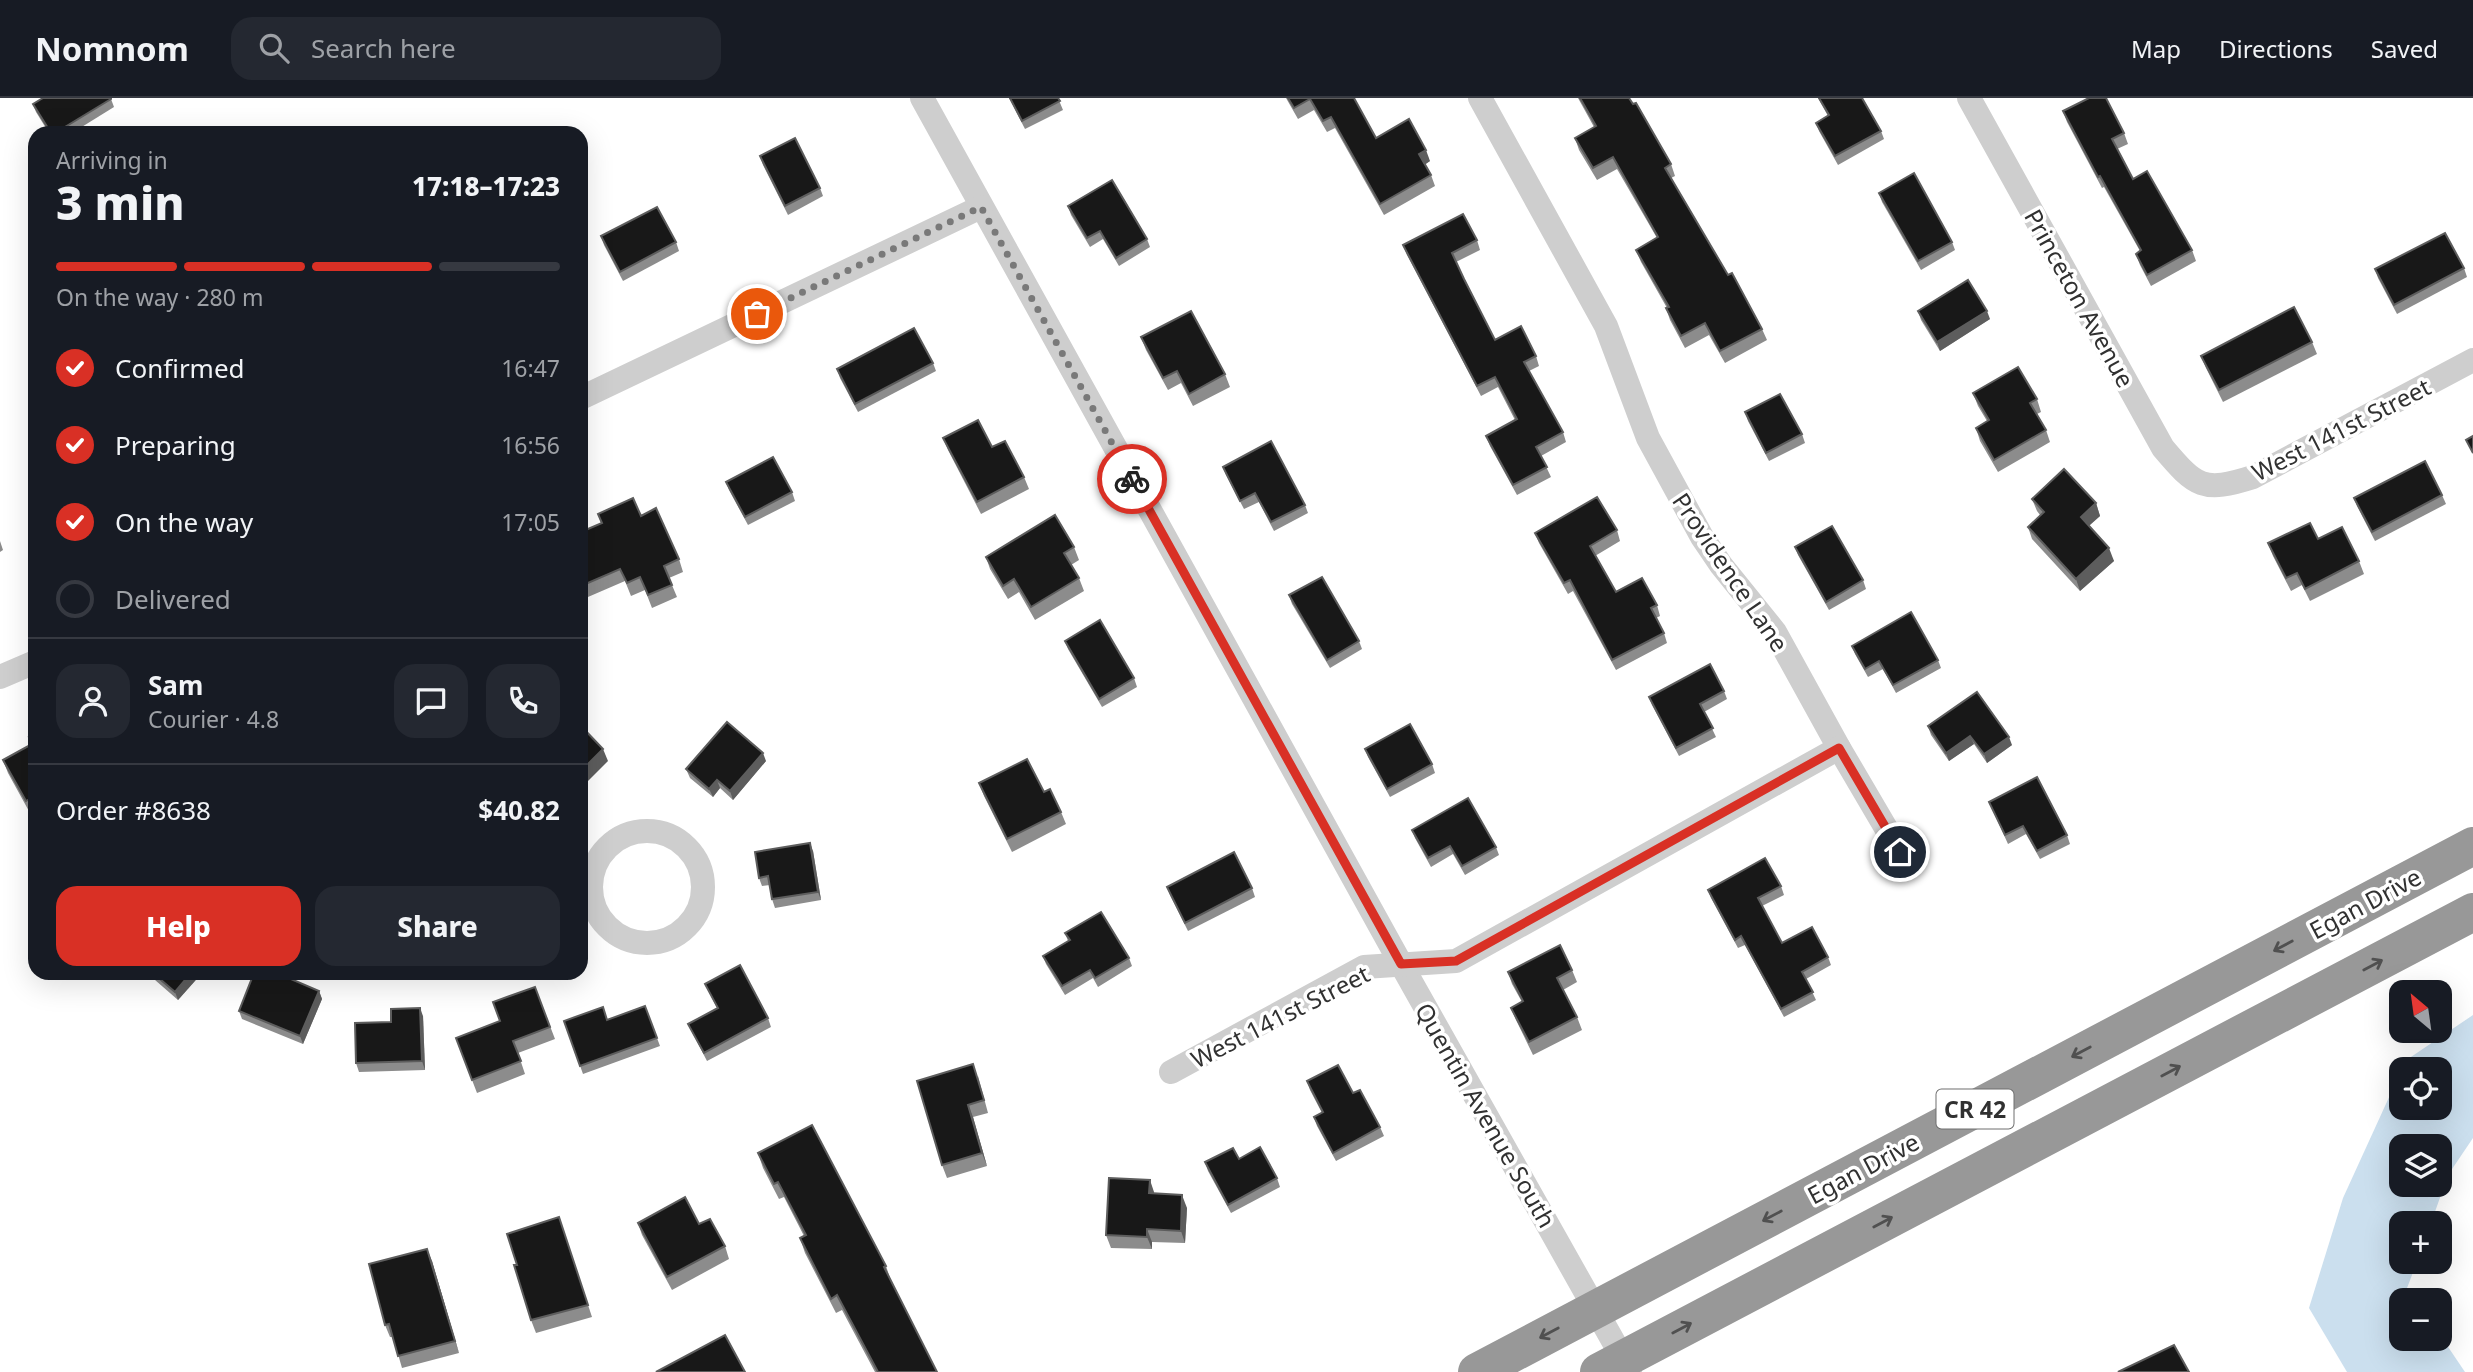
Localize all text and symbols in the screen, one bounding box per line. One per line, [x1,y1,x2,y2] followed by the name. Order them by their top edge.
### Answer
[231,17,721,80] search box
[35,26,189,71] text: Nomnom
[255,29,293,67] icon: search
[311,30,456,66] text: Search here
[2131,32,2181,65] text: Map
[2219,32,2333,65] text: Directions
[2371,32,2438,65] text: Saved
[56,144,168,176] text: Arriving in
[412,168,560,204] text: 17:18–17:23
[56,171,185,233] text: 3 min
[2017,203,2143,393] street label: Princeton Avenue
[56,281,263,313] text: On the way · 280 m
[727,284,787,344] pin
[738,295,776,333] icon: bag
[56,349,94,387] icon: check
[115,350,245,386] text: Confirmed
[501,352,560,384] text: 16:47
[2246,370,2436,488] street label: West 141st Street
[56,426,94,464] icon: check
[115,427,236,463] text: Preparing
[501,429,560,461] text: 16:56
[1097,444,1167,514] courier
[1113,460,1151,498] icon: bike
[1666,486,1796,658] street label: Providence Lane
[56,503,94,541] icon: check
[115,504,253,540] text: On the way
[501,506,560,538] text: 17:05
[115,581,231,617] text: Delivered
[56,664,130,738] button: person
[394,664,468,738] button: chat
[486,664,560,738] button: phone
[148,667,203,703] text: Sam
[148,703,279,735] text: Courier · 4.8
[56,792,211,828] text: Order #8638
[478,792,560,828] text: $40.82
[1870,822,1930,882] pin
[1881,833,1919,871] icon: home
[2303,860,2427,946] street label: Egan Drive
[56,886,301,966] button: Help
[315,886,560,966] button: Share
[2273,939,2293,953] one-way arrow
[1185,957,1375,1075] street label: West 141st Street
[2362,957,2383,971] one-way arrow
[2389,980,2452,1043] north arrow
[2389,980,2452,1351] map controls
[1408,997,1564,1233] street label: Quentin Avenue South
[2072,1046,2092,1060] one-way arrow
[2389,1057,2452,1120] button: locate
[2161,1063,2181,1077] one-way arrow
[1937,1090,2014,1128] road number: CR 42
[1801,1125,1925,1211] street label: Egan Drive
[2389,1134,2452,1197] button: layers
[1762,1209,1783,1223] one-way arrow
[2389,1211,2452,1274] button: +
[1873,1215,1893,1229] one-way arrow
[2389,1288,2452,1351] button: −
[1671,1321,1692,1335] one-way arrow
[1539,1327,1560,1341] one-way arrow

